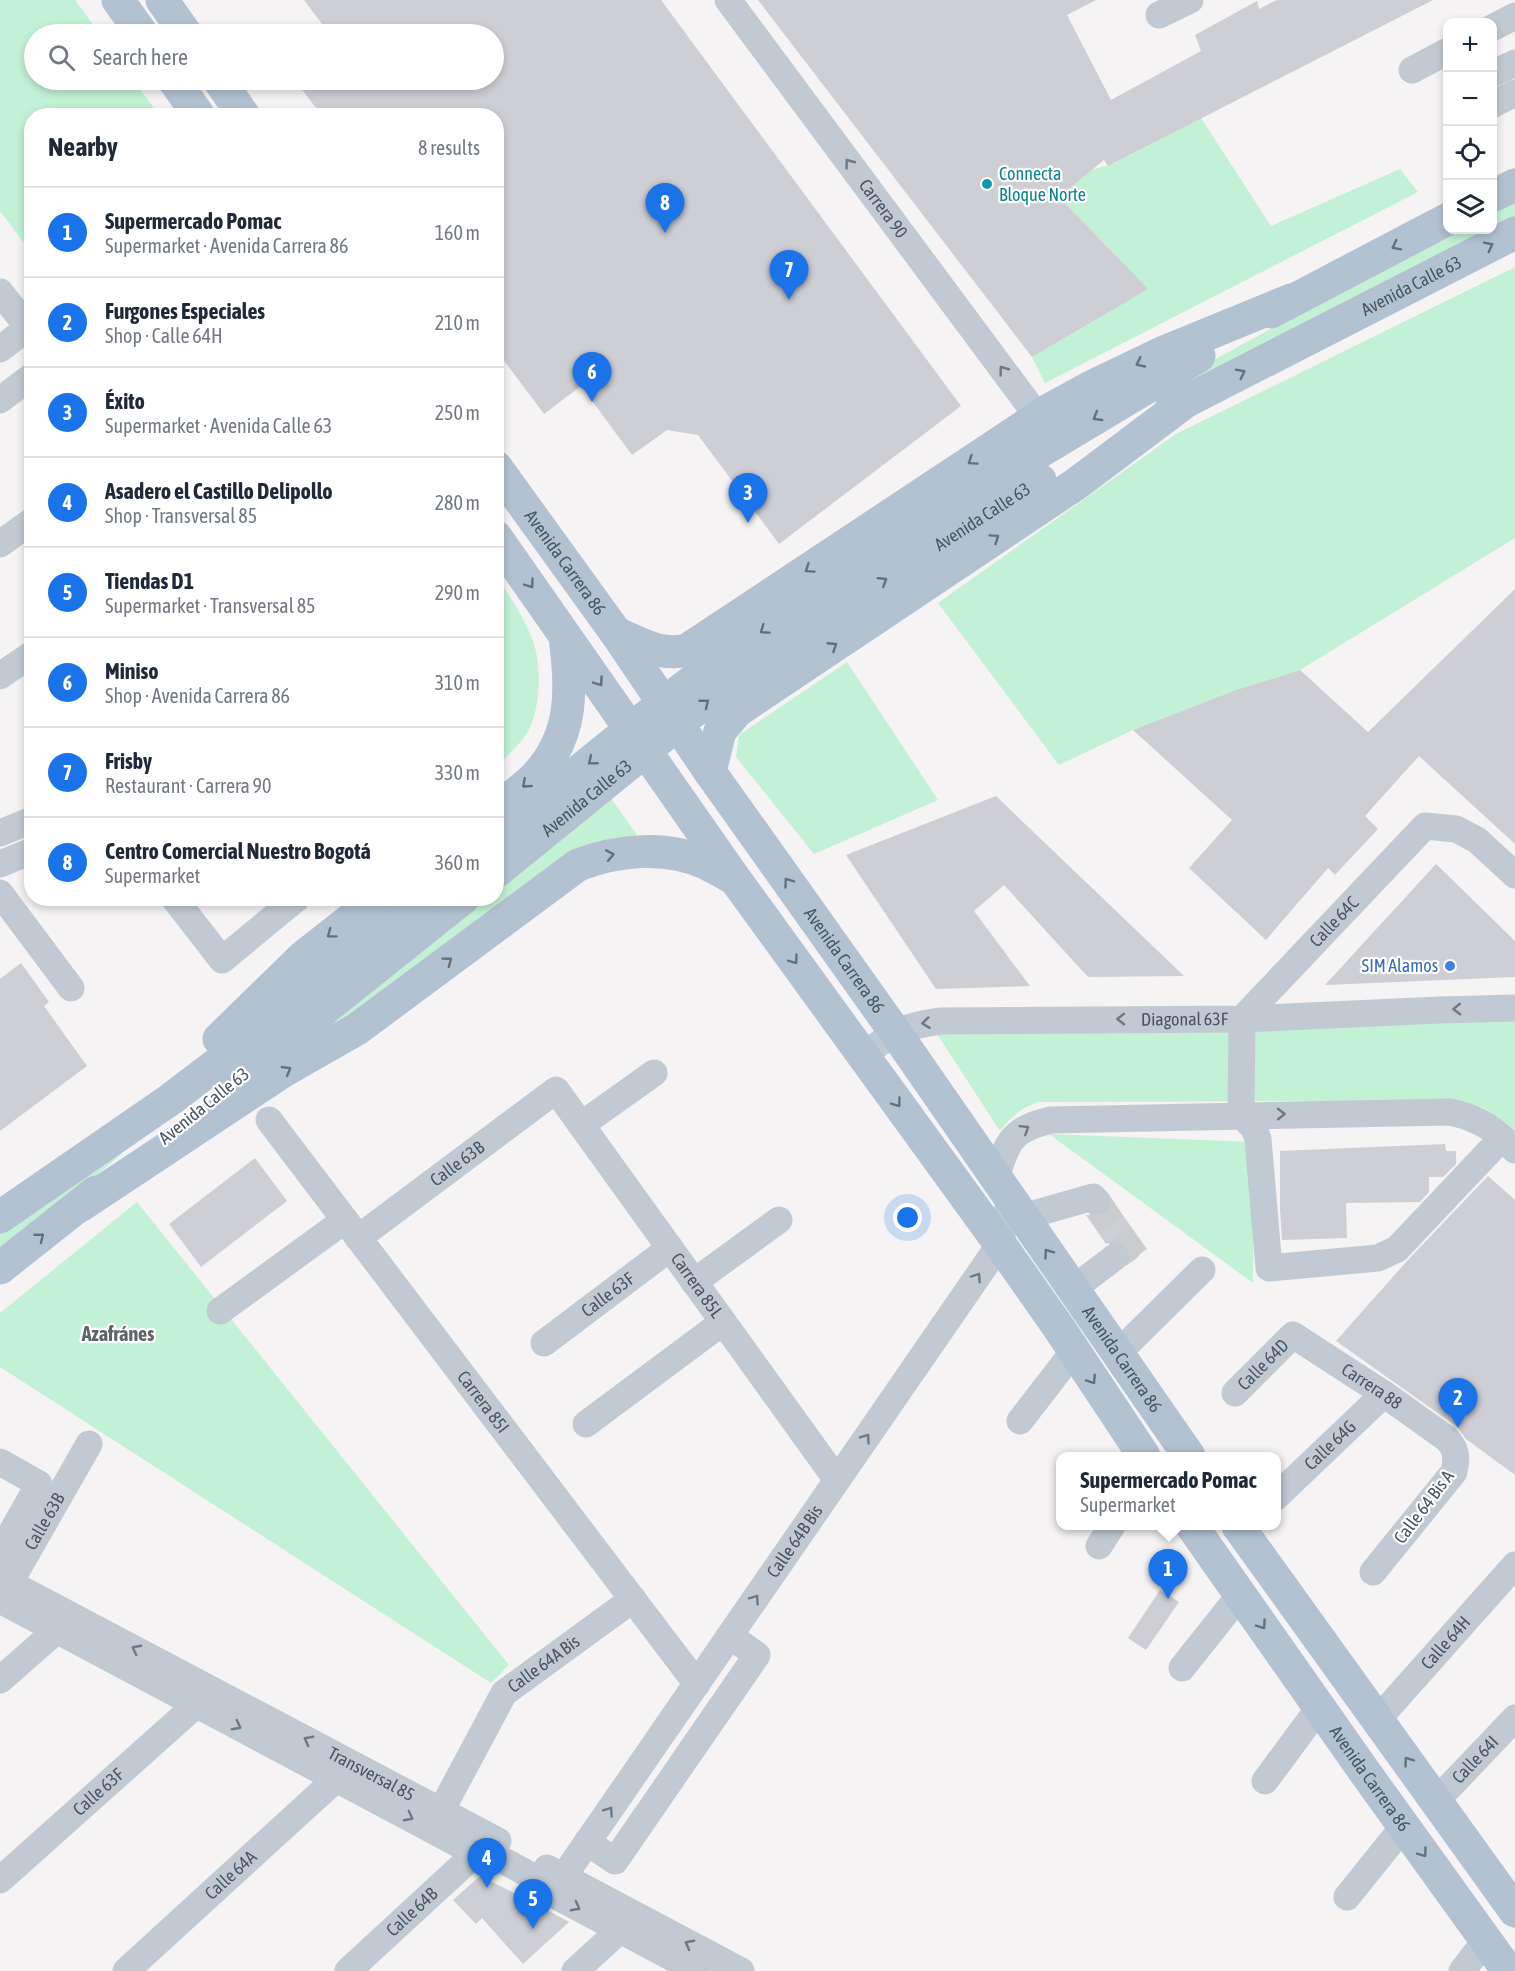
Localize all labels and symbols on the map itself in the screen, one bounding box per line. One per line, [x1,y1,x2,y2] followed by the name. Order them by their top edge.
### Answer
[845,159,856,170] one-way arrow
[999,163,1086,205] place label: Connecta Bloque Norte
[855,175,912,242] street label: Carrera 90
[980,177,994,191] marker: Connecta Bloque Norte
[646,184,684,233] pin: 8
[1391,239,1402,250] one-way arrow
[1483,242,1494,253] one-way arrow
[770,250,808,300] pin: 7
[1357,251,1465,320] street label: Avenida Calle 63
[572,352,612,402] pin: 6
[1135,356,1146,368] one-way arrow
[999,366,1010,377] one-way arrow
[1234,369,1245,380] one-way arrow
[1093,410,1103,422] one-way arrow
[967,454,978,465] one-way arrow
[728,474,768,523] pin: 3
[930,478,1034,555] street label: Avenida Calle 63
[521,506,611,619] street label: Avenida Carrera 86
[989,534,1000,545] one-way arrow
[805,562,816,573] one-way arrow
[877,576,887,588] one-way arrow
[523,578,534,589] one-way arrow
[759,623,770,634] one-way arrow
[826,642,837,653] one-way arrow
[592,676,603,687] one-way arrow
[698,699,709,710] one-way arrow
[588,753,599,764] one-way arrow
[537,755,636,841] street label: Avenida Calle 63
[522,777,533,788] one-way arrow
[605,849,615,862] one-way arrow
[784,877,795,888] one-way arrow
[1305,892,1363,951] street label: Calle 64C
[800,903,889,1017] street label: Avenida Carrera 86
[327,927,338,938] one-way arrow
[787,954,798,965] one-way arrow
[1362,955,1438,976] place label: SIM Alamos
[442,957,453,968] one-way arrow
[1443,959,1457,973] marker: SIM Alamos
[1452,1003,1461,1016] one-way arrow
[1141,1008,1229,1030] street label: Diagonal 63F
[1116,1013,1125,1025] one-way arrow
[921,1016,930,1029] one-way arrow
[154,1063,253,1148] street label: Avenida Calle 63
[281,1066,291,1077] one-way arrow
[890,1096,901,1107] one-way arrow
[1276,1108,1285,1120] one-way arrow
[1019,1125,1029,1137] one-way arrow
[426,1136,489,1190] street label: Calle 63B
[893,1203,922,1232] your location
[33,1233,44,1244] one-way arrow
[667,1249,728,1322] street label: Carrera 85L
[1044,1249,1055,1260] one-way arrow
[577,1267,639,1321] street label: Calle 63F
[970,1273,981,1284] one-way arrow
[1078,1302,1166,1416] street label: Avenida Carrera 86
[81,1322,154,1345] district label: Azafránes
[1233,1334,1293,1394] street label: Calle 64D
[1338,1358,1406,1413] street label: Carrera 88
[453,1366,514,1437] street label: Carrera 85I
[1085,1373,1096,1384] one-way arrow
[1438,1378,1478,1428] pin: 2
[1300,1416,1360,1474] street label: Calle 64G
[859,1434,870,1445] one-way arrow
[1389,1466,1458,1547] street label: Calle 64 Bis A
[20,1489,69,1553] street label: Calle 63B
[762,1501,827,1581] street label: Calle 64B Bis
[1148,1550,1188,1599] pin: 1
[748,1594,759,1605] one-way arrow
[1416,1612,1475,1673] street label: Calle 64H
[1255,1619,1266,1630] one-way arrow
[503,1630,584,1697] street label: Calle 64A Bis
[132,1645,142,1656] one-way arrow
[231,1719,241,1730] one-way arrow
[1326,1722,1415,1835] street label: Avenida Carrera 86
[1447,1731,1503,1788] street label: Calle 64I
[304,1736,314,1747] one-way arrow
[325,1742,418,1805] street label: Transversal 85
[1404,1757,1415,1768] one-way arrow
[68,1763,128,1820] street label: Calle 63F
[602,1807,613,1818] one-way arrow
[403,1810,414,1822] one-way arrow
[468,1838,506,1888] pin: 4
[200,1846,261,1904] street label: Calle 64A
[1416,1846,1427,1857] one-way arrow
[514,1880,552,1929] pin: 5
[382,1883,442,1940] street label: Calle 64B
[570,1899,581,1911] one-way arrow
[685,1940,695,1951] one-way arrow

